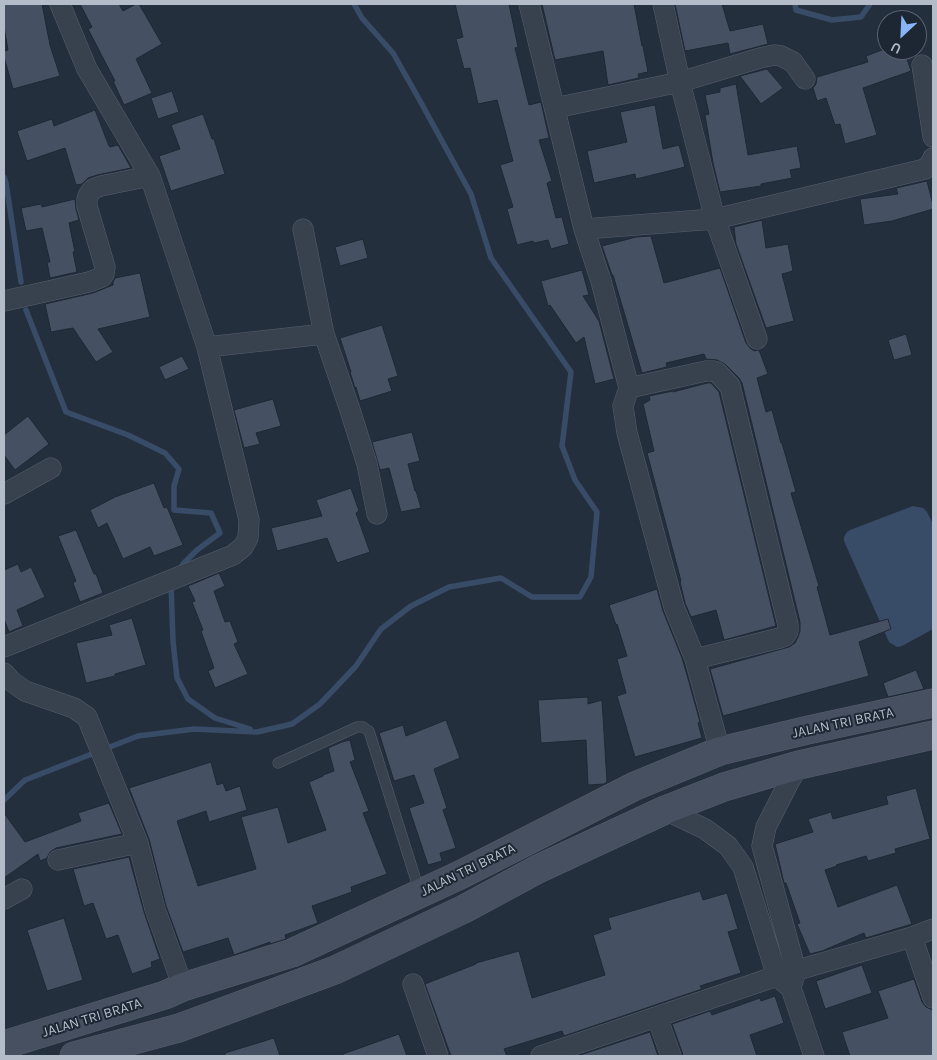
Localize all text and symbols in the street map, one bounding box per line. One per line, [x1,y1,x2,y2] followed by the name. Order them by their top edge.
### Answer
[877,10,927,60] north arrow
[888,38,904,58] text: U
[791,704,895,742] street label: JALAN TRI BRATA
[418,840,518,900] street label: JALAN TRI BRATA
[40,995,144,1041] street label: JALAN TRI BRATA

